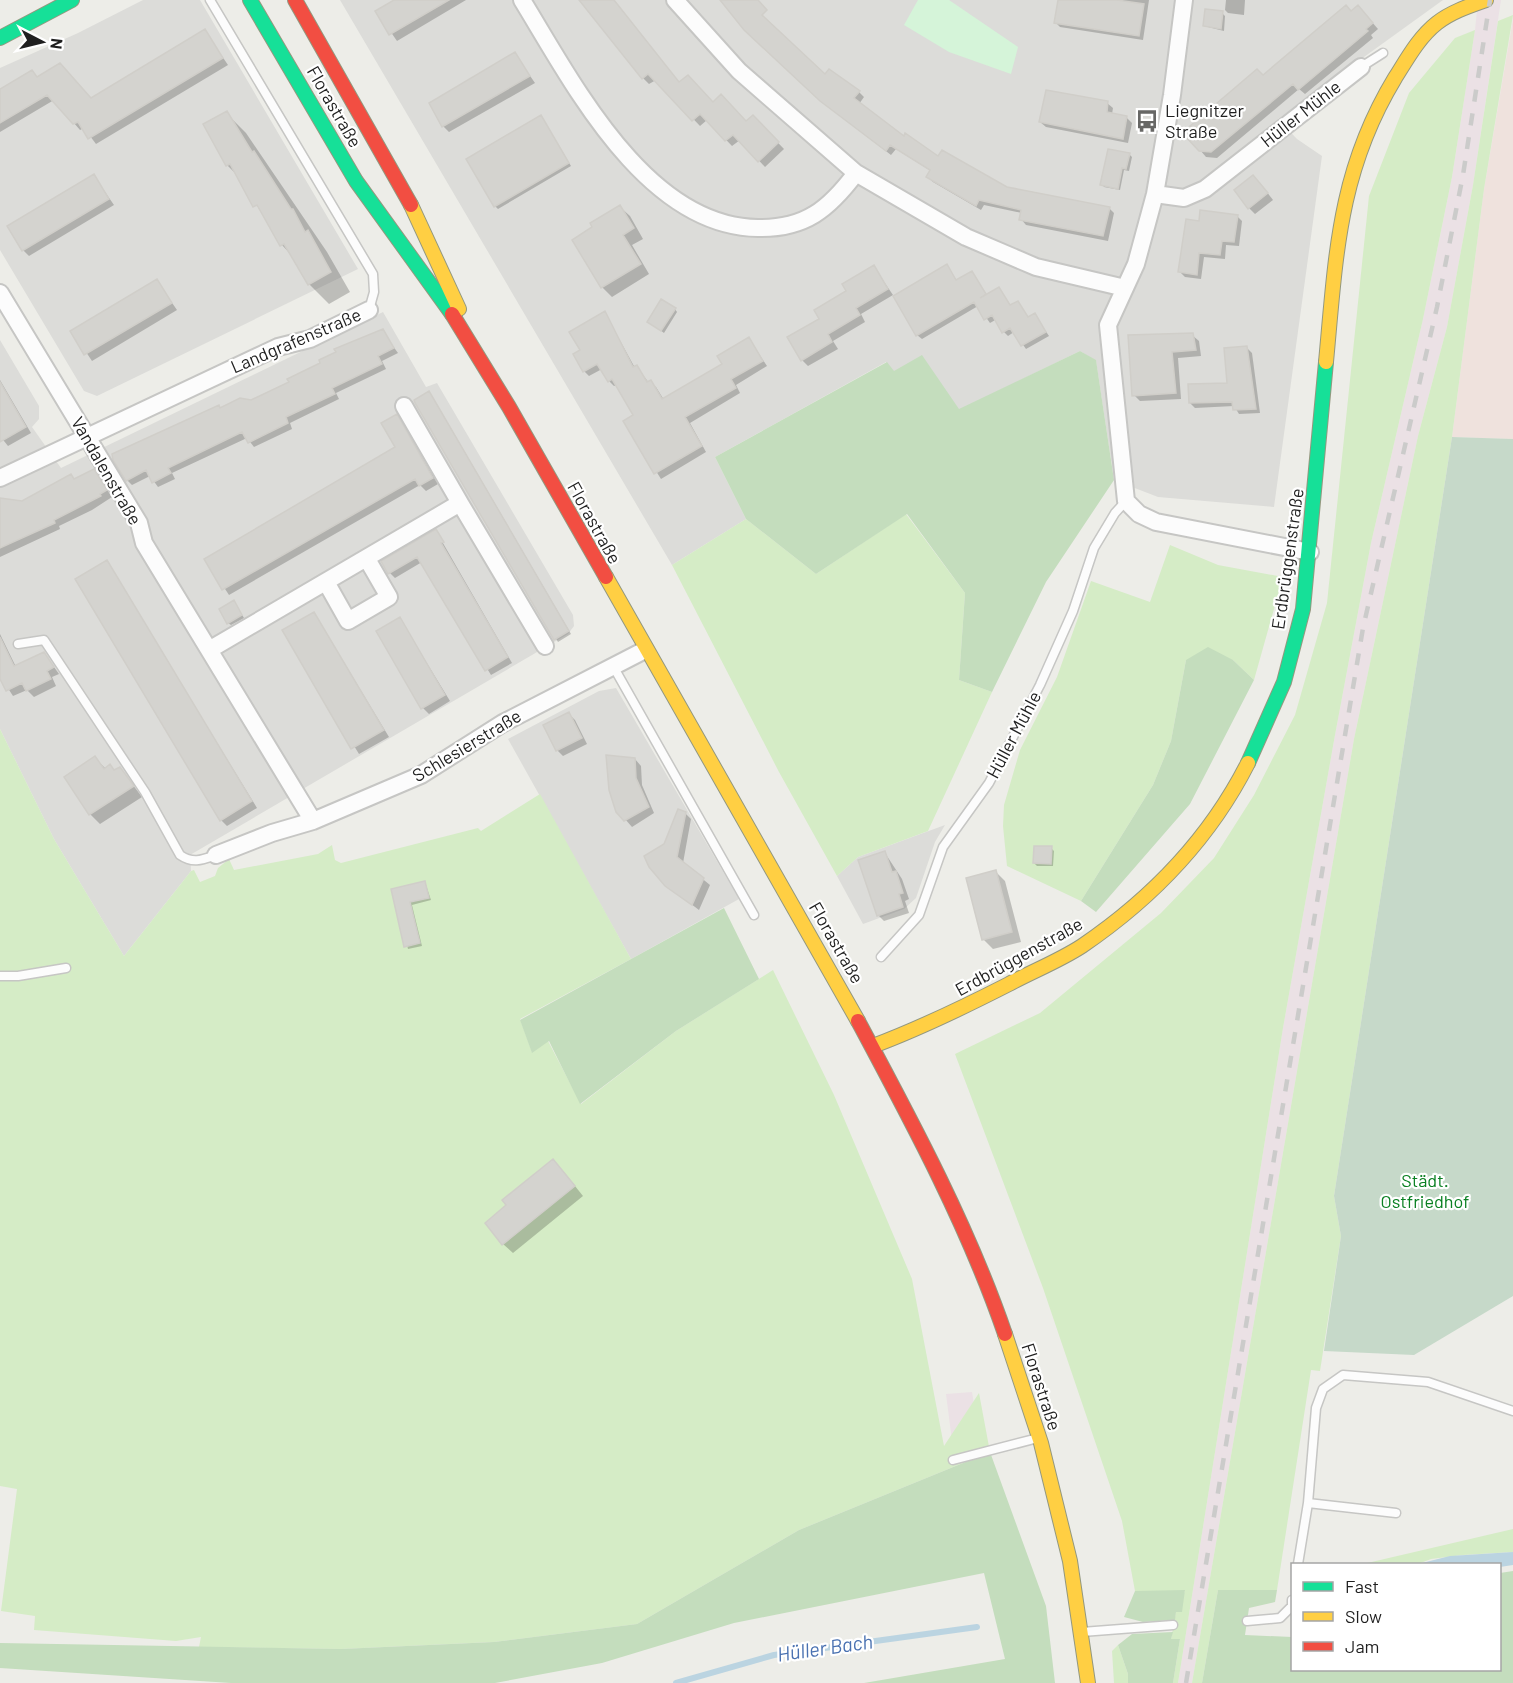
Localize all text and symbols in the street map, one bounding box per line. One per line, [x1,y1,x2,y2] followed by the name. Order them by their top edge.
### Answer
[12,12,72,72] north arrow
[47,37,67,50] text: N
[303,62,367,151] street label: Florastraße
[1256,75,1345,151] street label: Hüller Mühle
[1165,99,1244,142] place label: Liegnitzer Straße
[1134,108,1160,134] bus stop icon: Liegnitzer Straße
[227,303,364,377] street label: Landgrafenstraße
[67,412,147,529] street label: Vandalenstraße
[563,478,626,567] street label: Florastraße
[1266,487,1308,631] street label: Erdbrüggenstraße
[981,687,1045,782] street label: Hüller Mühle
[408,704,525,786] street label: Schlesierstraße
[805,898,869,987] street label: Florastraße
[951,912,1086,1000] street label: Erdbrüggenstraße
[1380,1169,1470,1212] park label: Städt. Ostfriedhof
[1018,1340,1066,1433] street label: Florastraße
[1291,1563,1501,1671] legend
[1345,1575,1379,1597] text: Fast
[1345,1605,1382,1627] text: Slow
[776,1628,874,1666] water label: Hüller Bach
[1345,1635,1379,1657] text: Jam

